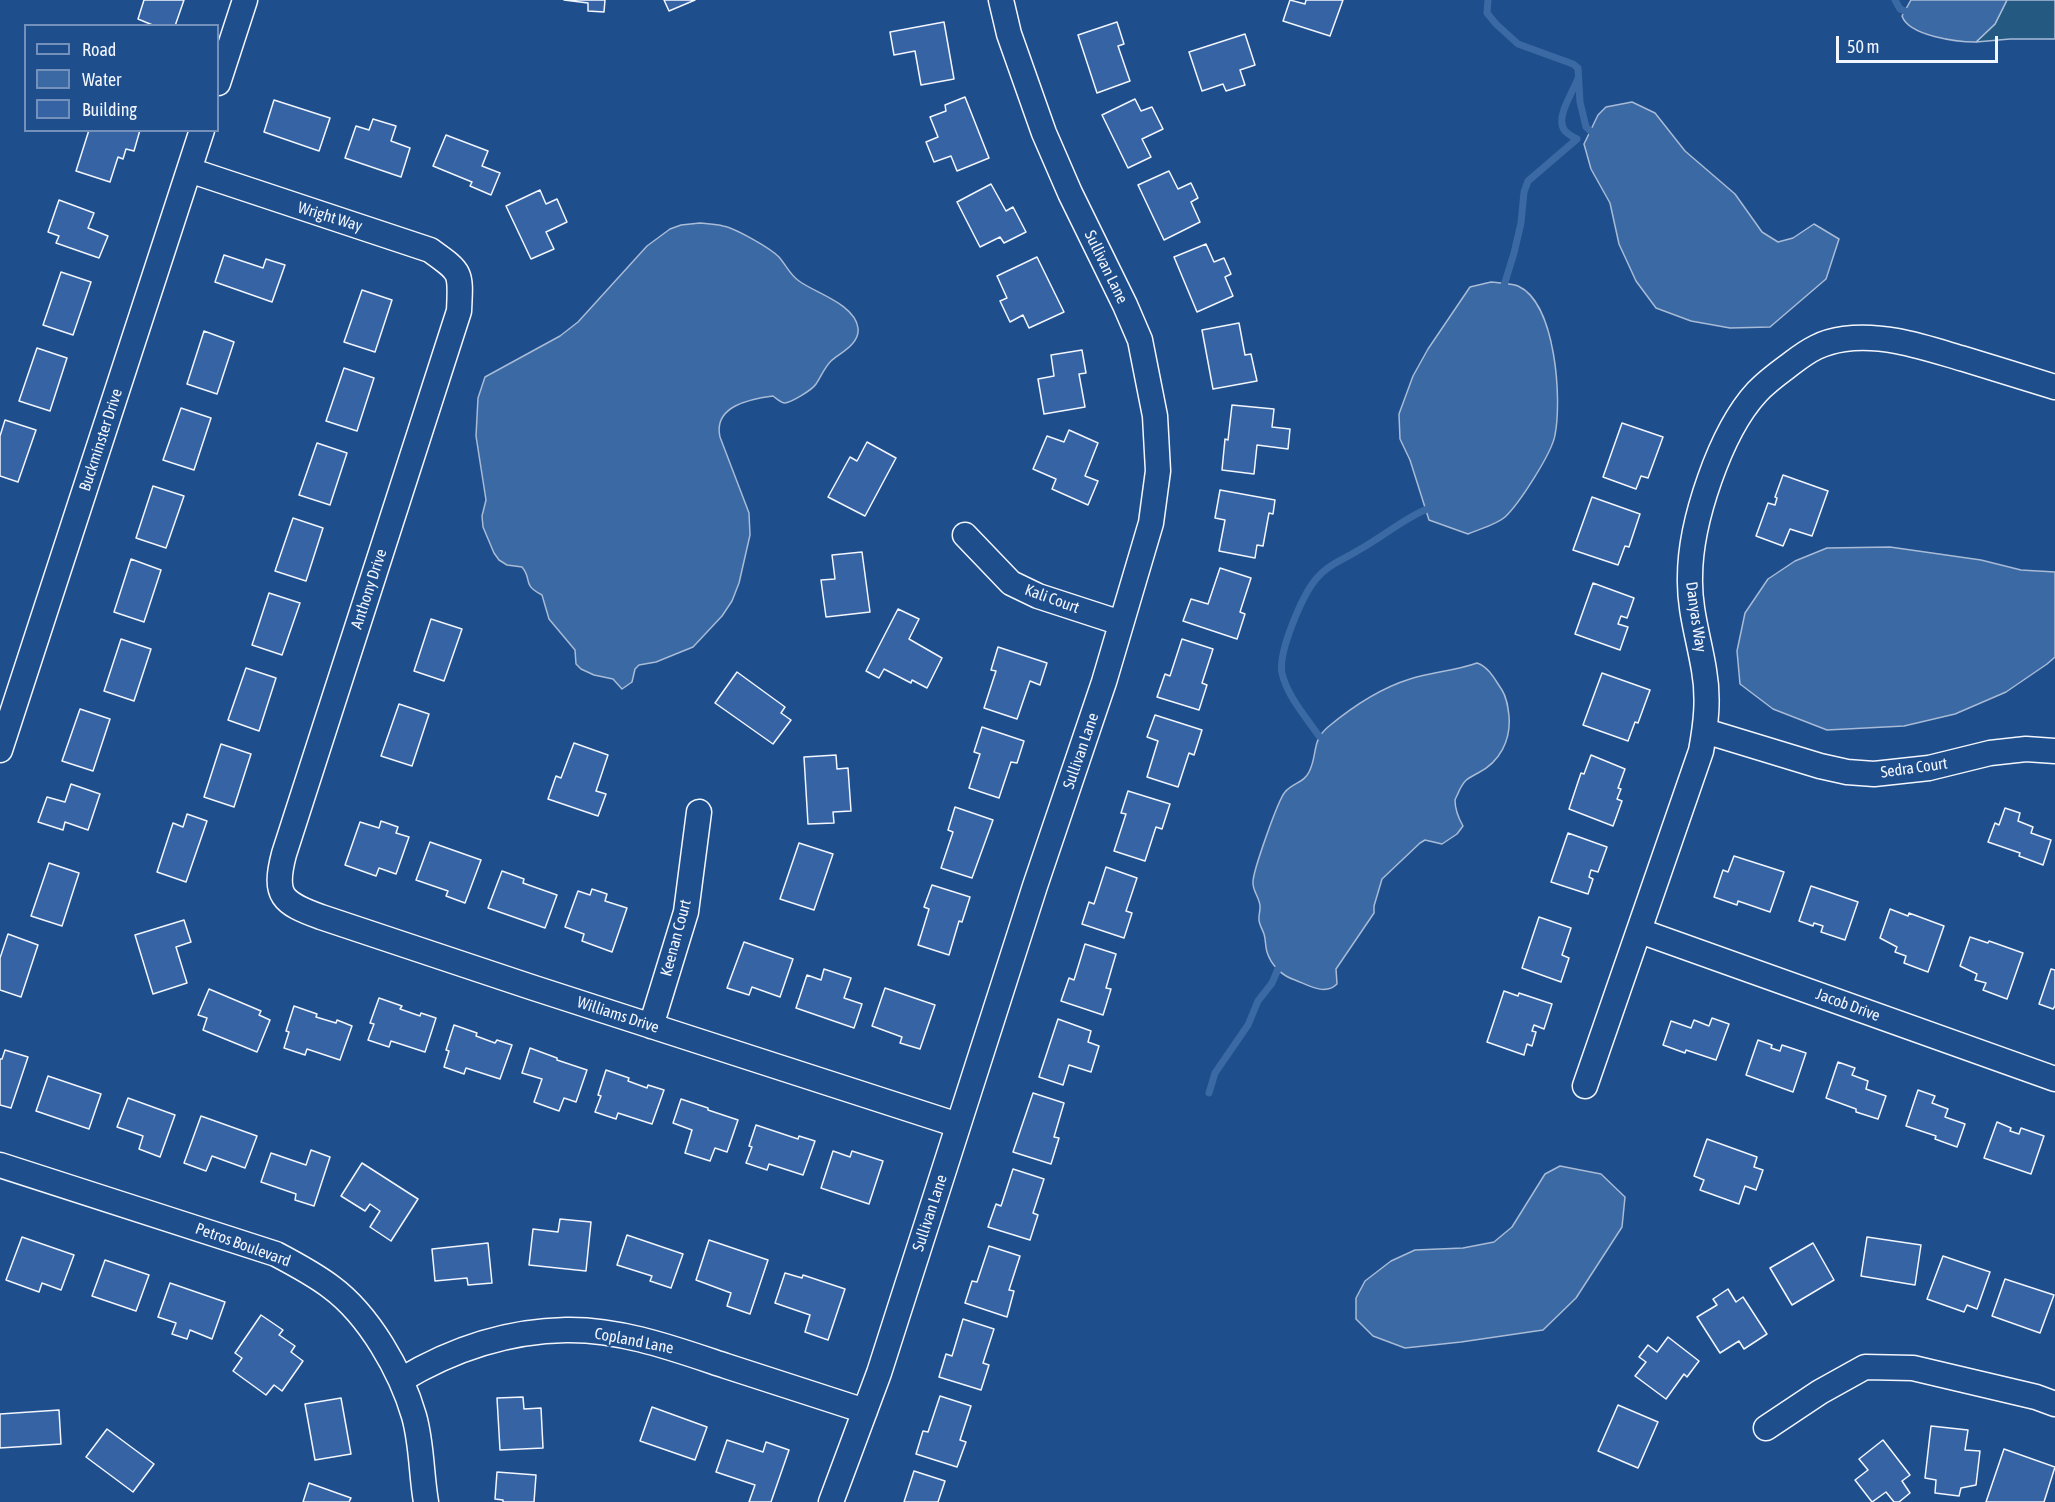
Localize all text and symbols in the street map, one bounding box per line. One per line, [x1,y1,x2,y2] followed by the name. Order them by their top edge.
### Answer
[24,24,219,132] legend
[1839,24,2001,62] scale bar
[1847,36,1879,57] text: 50 m
[82,39,116,60] text: Road
[82,69,121,90] text: Water
[82,99,137,120] text: Building
[295,198,365,236] street label: Wright Way
[1080,227,1132,307] street label: Sullivan Lane
[75,386,127,494] street label: Buckminster Drive
[347,547,391,631] street label: Anthony Drive
[1022,580,1082,618] street label: Kali Court
[1682,580,1710,654] street label: Danyas Way
[1059,710,1103,792] street label: Sullivan Lane
[1879,754,1949,782] street label: Sedra Court
[657,897,695,979] street label: Keenan Court
[1813,985,1883,1025] street label: Jacob Drive
[574,993,662,1037] street label: Williams Drive
[909,1172,951,1254] street label: Sullivan Lane
[193,1219,293,1271] street label: Petros Boulevard
[593,1324,675,1358] street label: Copland Lane

